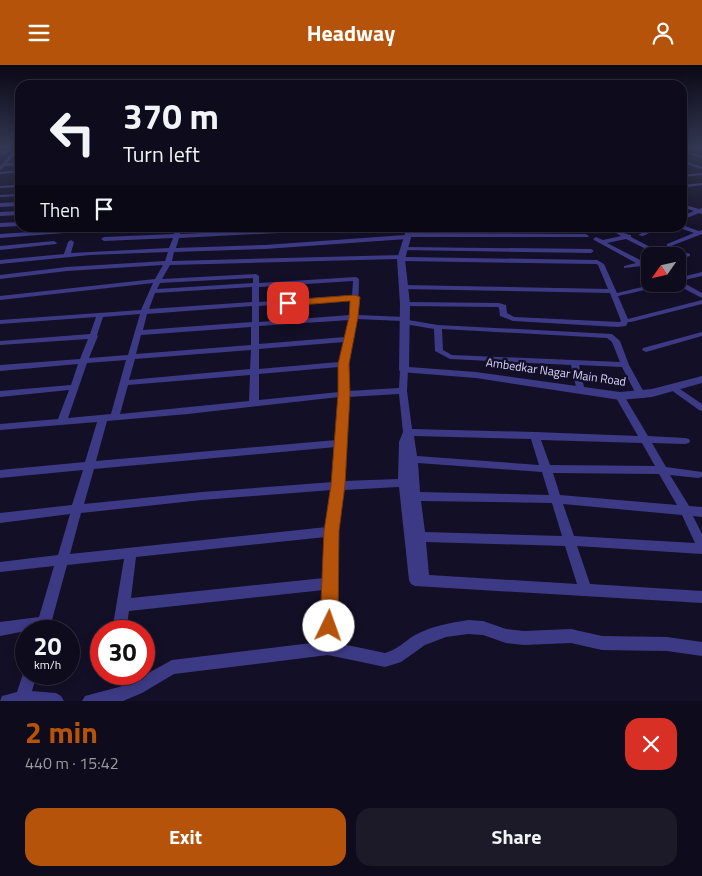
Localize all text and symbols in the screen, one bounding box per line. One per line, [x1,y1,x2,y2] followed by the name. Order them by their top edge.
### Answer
[307,16,395,50] text: Headway
[25,19,53,47] icon: menu
[649,19,677,47] icon: person
[123,89,219,143] text: 370 m
[40,100,105,165] icon: left
[123,137,200,171] text: Turn left
[40,195,80,224] text: Then
[90,195,118,223] icon: arrive
[641,247,686,293] north arrow
[641,247,686,292] map controls
[267,282,309,324] pin
[274,289,302,317] icon: arrive
[485,352,627,391] street label: Ambedkar Nagar Main Road
[302,599,354,651] position arrow
[90,620,155,685] speed limit sign: 30
[33,627,62,665] text: 20
[34,655,61,674] text: km/h
[25,709,98,755] text: 2 min
[625,718,677,770] button: close
[25,751,119,775] text: 440 m · 15:42
[25,808,346,866] button: Exit
[356,808,677,866] button: Share

